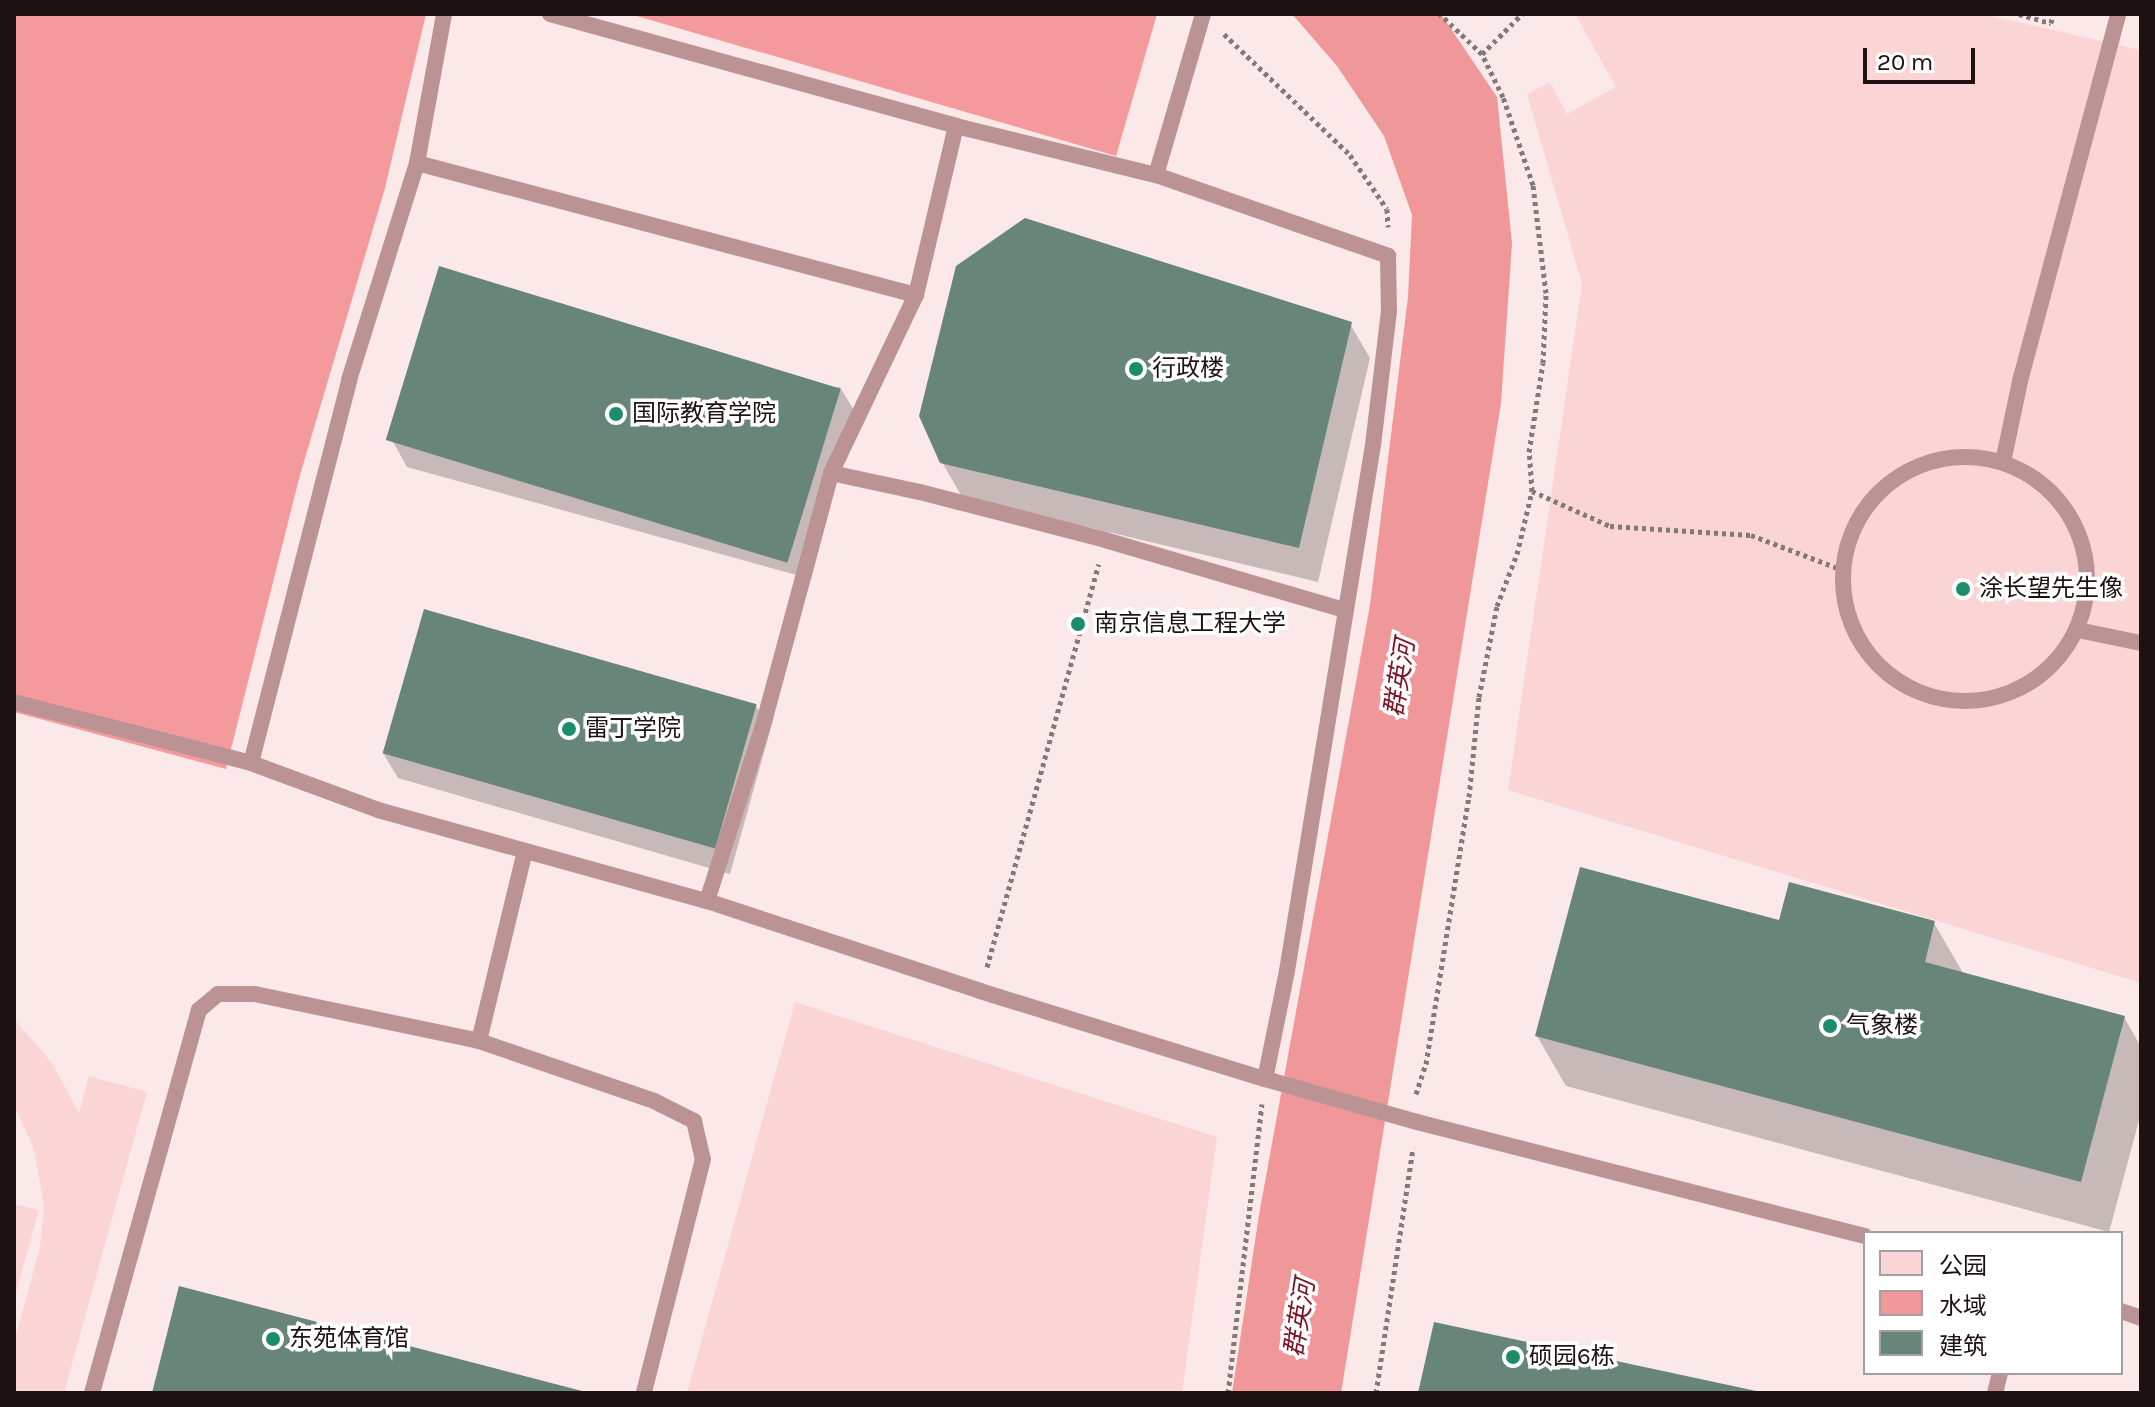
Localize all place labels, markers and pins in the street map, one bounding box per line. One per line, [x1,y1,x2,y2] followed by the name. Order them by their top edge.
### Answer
[1152,355,1224,383] place label: 行政楼
[1127,360,1145,378] marker: 行政楼
[632,400,776,428] place label: 国际教育学院
[607,405,625,423] marker: 国际教育学院
[1979,575,2123,603] place label: 涂长望先生像
[1954,580,1972,598] marker: 涂长望先生像
[1094,610,1286,638] place label: 南京信息工程大学
[1069,615,1087,633] marker: 南京信息工程大学
[585,715,681,743] place label: 雷丁学院
[560,720,578,738] marker: 雷丁学院
[1846,1012,1918,1040] place label: 气象楼
[1821,1017,1839,1035] marker: 气象楼
[289,1325,409,1353] place label: 东苑体育馆
[264,1330,282,1348] marker: 东苑体育馆
[1529,1343,1615,1371] place label: 硕园6栋
[1504,1348,1522,1366] marker: 硕园6栋

